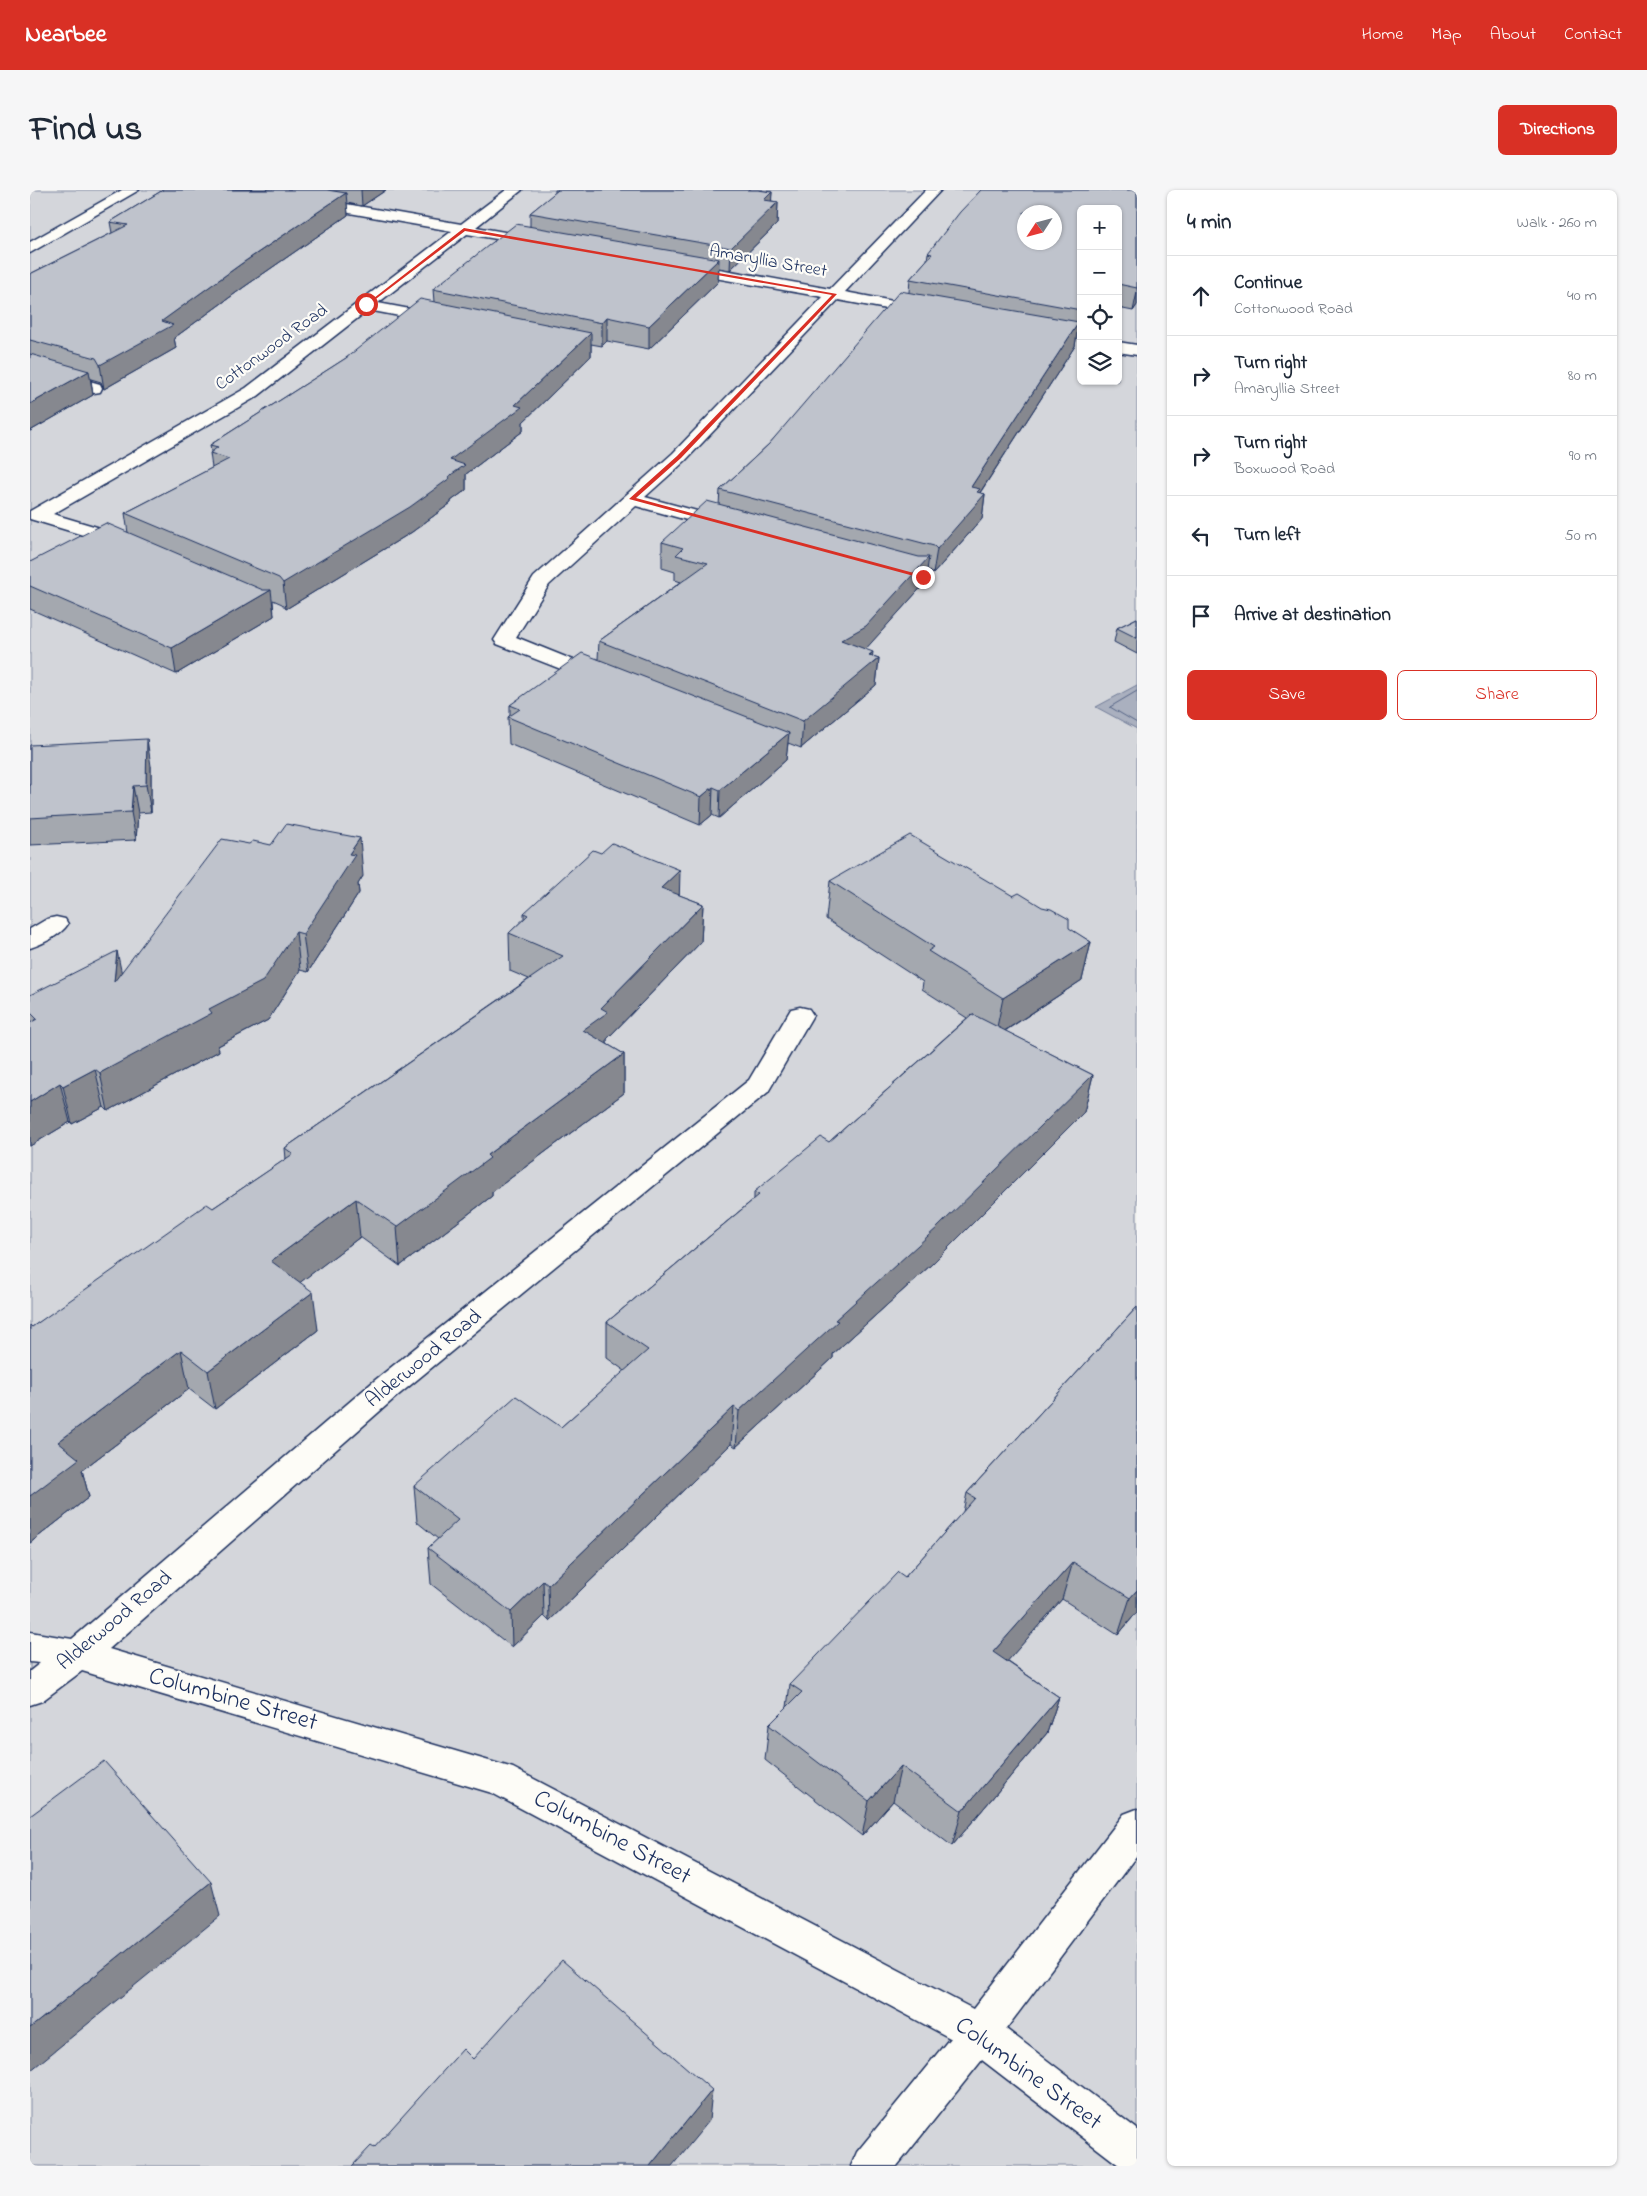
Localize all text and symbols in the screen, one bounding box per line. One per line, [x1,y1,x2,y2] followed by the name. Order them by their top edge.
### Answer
[25,18,107,53] text: Nearbee
[1362,22,1403,48] text: Home
[1431,22,1462,48] text: Map
[1490,22,1536,48] text: About
[1564,22,1622,48] text: Contact
[30,105,142,156] text: Find us
[1498,105,1617,155] button: Directions
[1017,205,1062,250] north arrow
[1077,205,1122,385] map controls
[1077,205,1122,250] button: +
[1187,208,1231,238] text: 4 min
[1517,211,1597,235] text: Walk · 260 m
[707,239,829,285] street label: Amaryllia Street
[1077,250,1122,295] button: −
[1234,270,1302,297] text: Continue
[1187,282,1215,310] icon: ahead
[1567,284,1597,308] text: 40 m
[355,293,378,316] route start
[1077,295,1122,340] button: locate
[1234,297,1353,321] text: Cottonwood Road
[210,298,334,398] street label: Cottonwood Road
[1077,340,1122,385] button: layers
[1234,350,1307,377] text: Turn right
[1187,362,1215,390] icon: right
[1568,364,1597,388] text: 80 m
[1234,377,1340,401] text: Amaryllia Street
[1234,430,1307,457] text: Turn right
[1187,442,1215,470] icon: right
[1569,444,1597,468] text: 90 m
[1234,457,1335,481] text: Boxwood Road
[1187,522,1215,550] icon: left
[1234,522,1301,549] text: Turn left
[1565,524,1597,548] text: 50 m
[912,566,935,589] route end
[1187,602,1215,630] icon: arrive
[1234,602,1391,629] text: Arrive at destination
[1187,670,1387,720] button: Save
[1397,670,1597,720] button: Share
[359,1302,489,1415] street label: Alderwood Road
[51,1564,179,1678] street label: Alderwood Road
[144,1659,322,1741] street label: Columbine Street
[527,1781,698,1895] street label: Columbine Street
[947,2008,1110,2140] street label: Columbine Street

